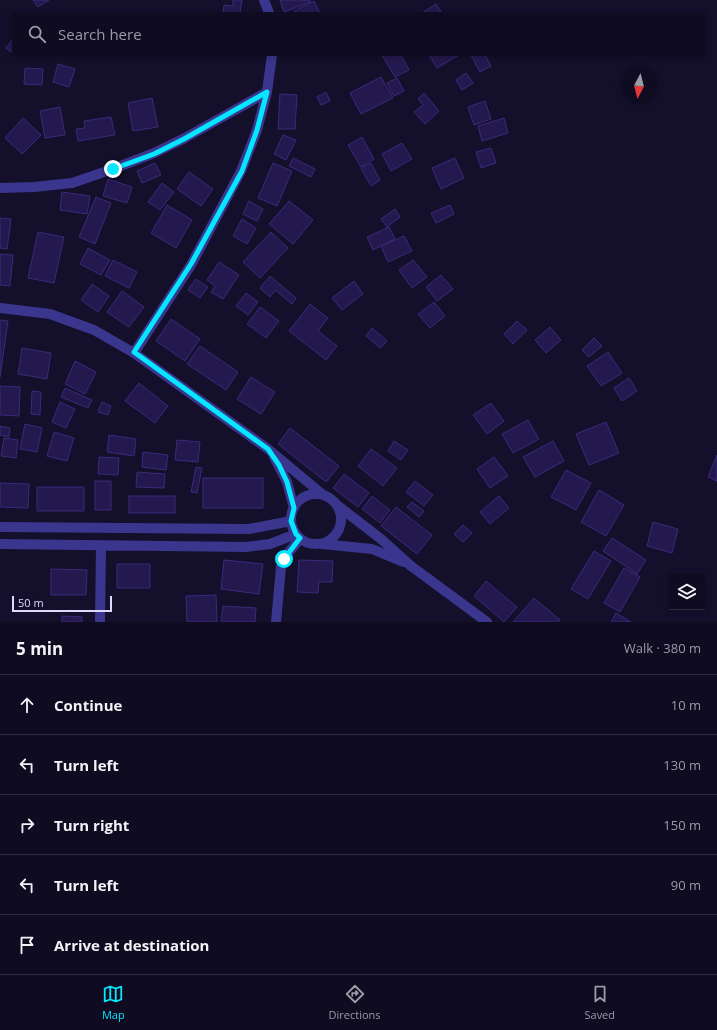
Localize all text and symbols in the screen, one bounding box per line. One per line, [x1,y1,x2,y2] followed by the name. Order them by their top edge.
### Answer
[12,12,705,56] search box
[26,23,48,45] icon: search
[58,24,142,44] text: Search here
[621,68,657,104] north arrow
[104,160,122,178] route end
[275,550,293,568] route start
[669,574,705,610] map controls
[669,574,705,610] button: layers
[12,594,112,613] scale bar
[18,595,44,610] text: 50 m
[16,637,63,660] text: 5 min
[624,639,701,657] text: Walk · 380 m
[16,694,38,716] icon: ahead
[54,695,122,715] text: Continue
[671,696,701,714] text: 10 m
[16,754,38,776] icon: left
[54,755,119,775] text: Turn left
[663,756,701,774] text: 130 m
[16,814,38,836] icon: right
[54,815,129,835] text: Turn right
[663,816,701,834] text: 150 m
[16,874,38,896] icon: left
[54,875,119,895] text: Turn left
[671,876,701,894] text: 90 m
[16,934,38,956] icon: arrive
[54,935,209,955] text: Arrive at destination
[102,983,125,1022] tab: Map
[329,983,381,1022] tab: Directions
[584,983,615,1022] tab: Saved

